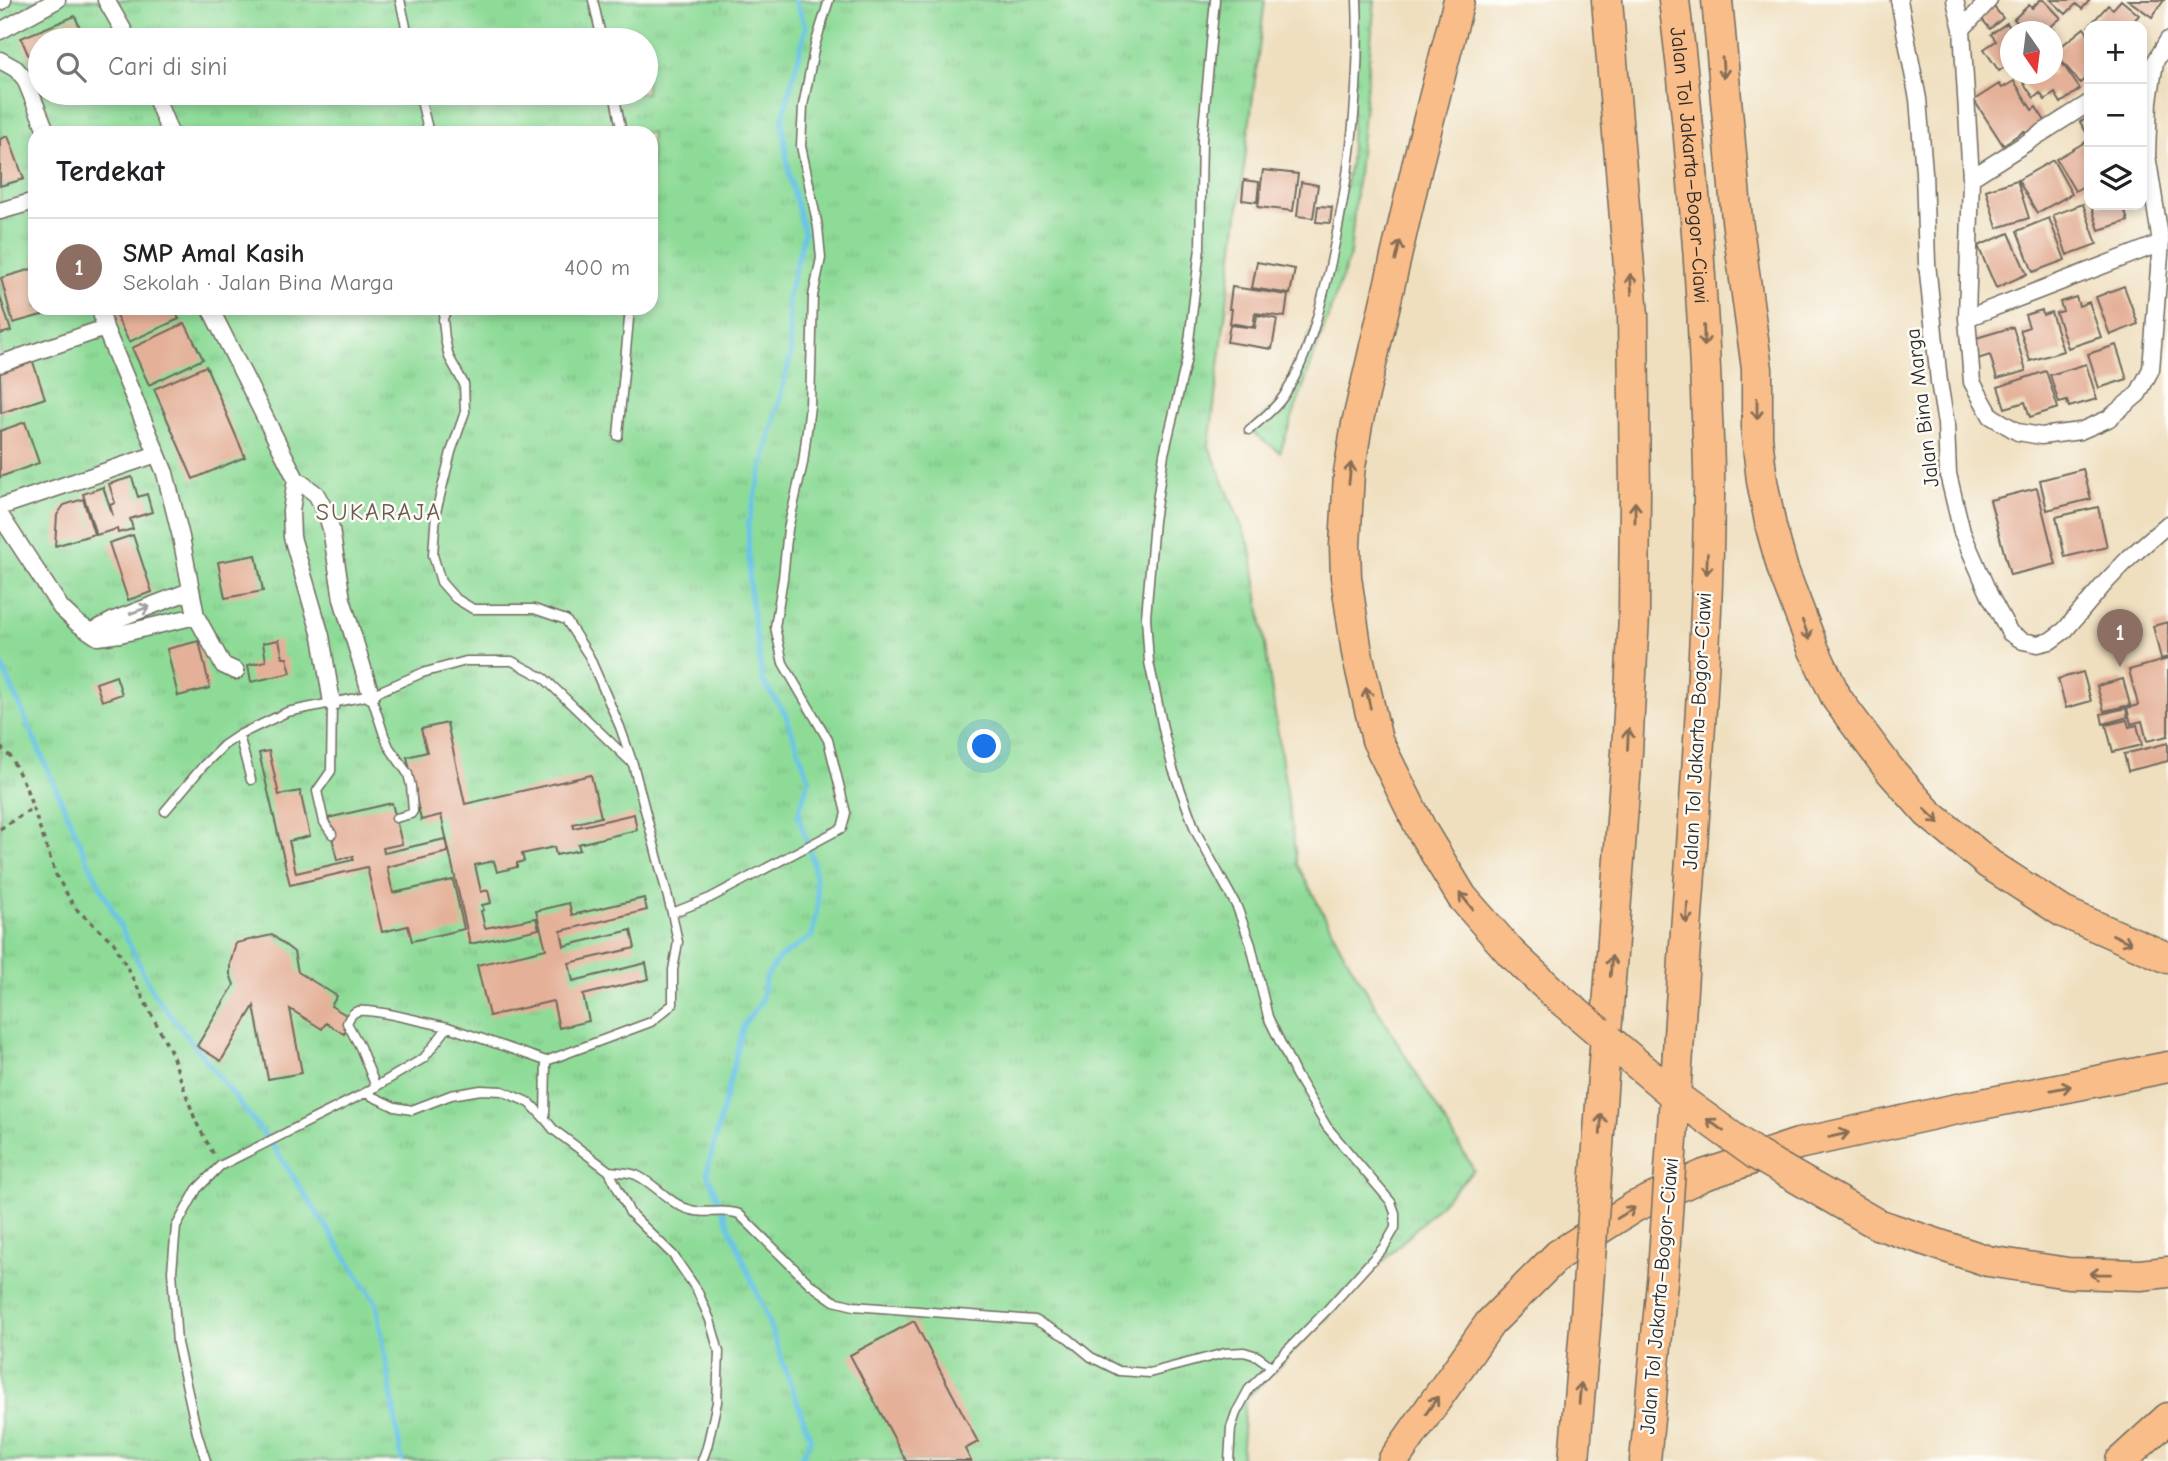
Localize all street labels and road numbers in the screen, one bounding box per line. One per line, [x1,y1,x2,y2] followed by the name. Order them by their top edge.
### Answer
[1665,26,1714,304] street label: Jalan Tol Jakarta–Bogor–Ciawi
[1900,327,1944,489] street label: Jalan Bina Marga
[1678,592,1716,870] street label: Jalan Tol Jakarta–Bogor–Ciawi
[1635,1157,1683,1435] street label: Jalan Tol Jakarta–Bogor–Ciawi

